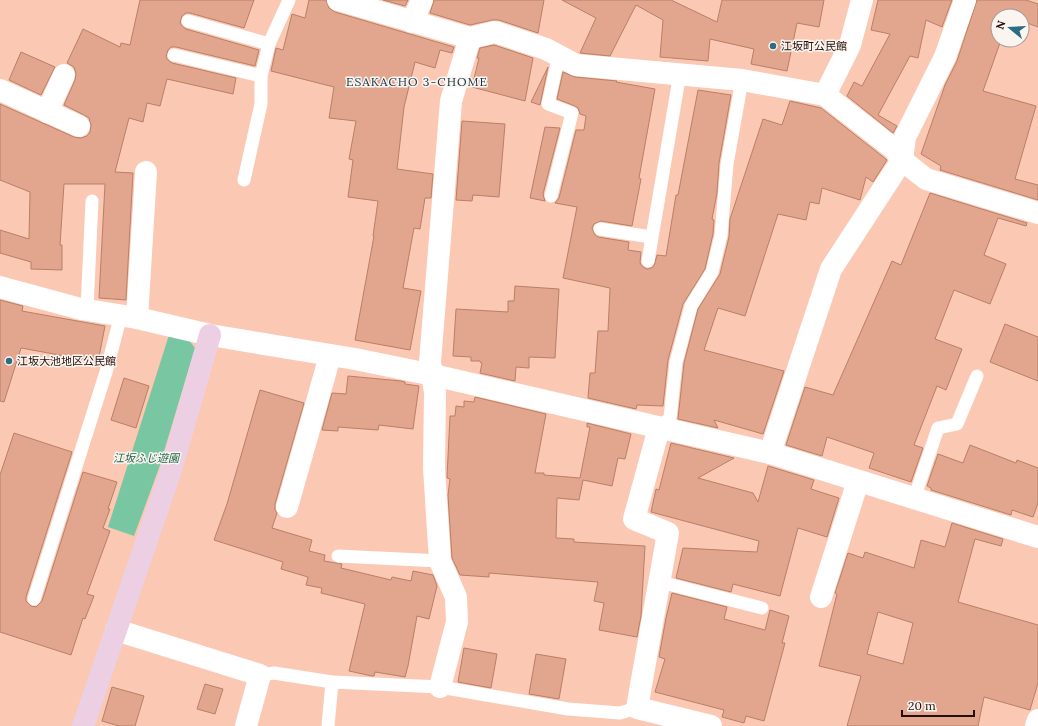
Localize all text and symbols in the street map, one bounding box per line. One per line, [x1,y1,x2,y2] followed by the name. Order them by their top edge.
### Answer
[990,8,1030,48] north arrow
[993,18,1009,31] text: N
[781,39,847,53] place label: 江坂町公民館
[768,41,778,51] marker: 江坂町公民館
[346,74,488,89] district label: ESAKACHO 3-CHOME
[17,354,116,368] place label: 江坂大池地区公民館
[4,356,14,366] marker: 江坂大池地区公民館
[113,451,181,465] park label: 江坂ふじ遊園
[902,692,974,718] scale bar
[908,698,936,713] text: 20 m

